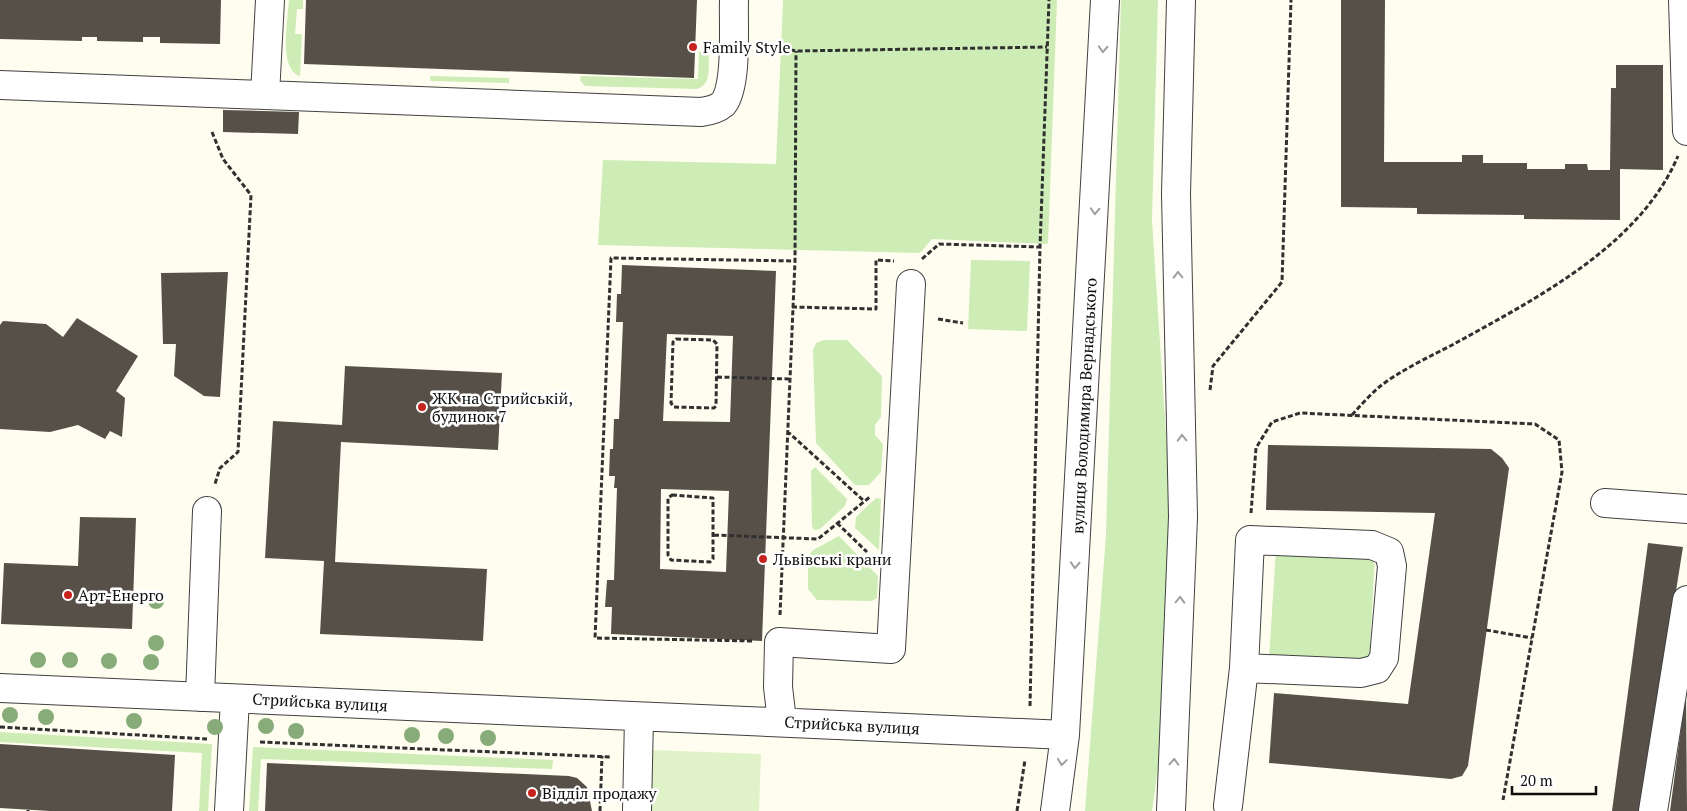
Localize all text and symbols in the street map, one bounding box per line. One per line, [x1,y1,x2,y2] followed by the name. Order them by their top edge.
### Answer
[703,36,791,58] place label: Family Style
[687,41,699,53] marker: Family Style
[1098,45,1108,53] one-way arrow
[1089,207,1100,215] one-way arrow
[1173,271,1183,278] one-way arrow
[1066,277,1102,535] street label: вулиця Володимира Вернадського
[432,387,573,427] place label: ЖК на Стрийській, будинок 7
[416,401,428,413] marker: ЖК на Стрийській, будинок 7
[1176,433,1187,441] one-way arrow
[772,548,892,570] place label: Львівські крани
[757,553,769,565] marker: Львівські крани
[1069,562,1080,570] one-way arrow
[78,584,164,606] place label: Арт-Енерго
[62,589,74,601] marker: Арт-Енерго
[1175,596,1186,604] one-way arrow
[252,687,388,717] street label: Стрийська вулиця
[784,710,920,740] street label: Стрийська вулиця
[1057,758,1067,767] one-way arrow
[1169,758,1180,766] one-way arrow
[1512,764,1596,796] scale bar
[1520,770,1553,790] text: 20 m
[542,782,658,804] place label: Відділ продажу
[526,787,538,799] marker: Відділ продажу

